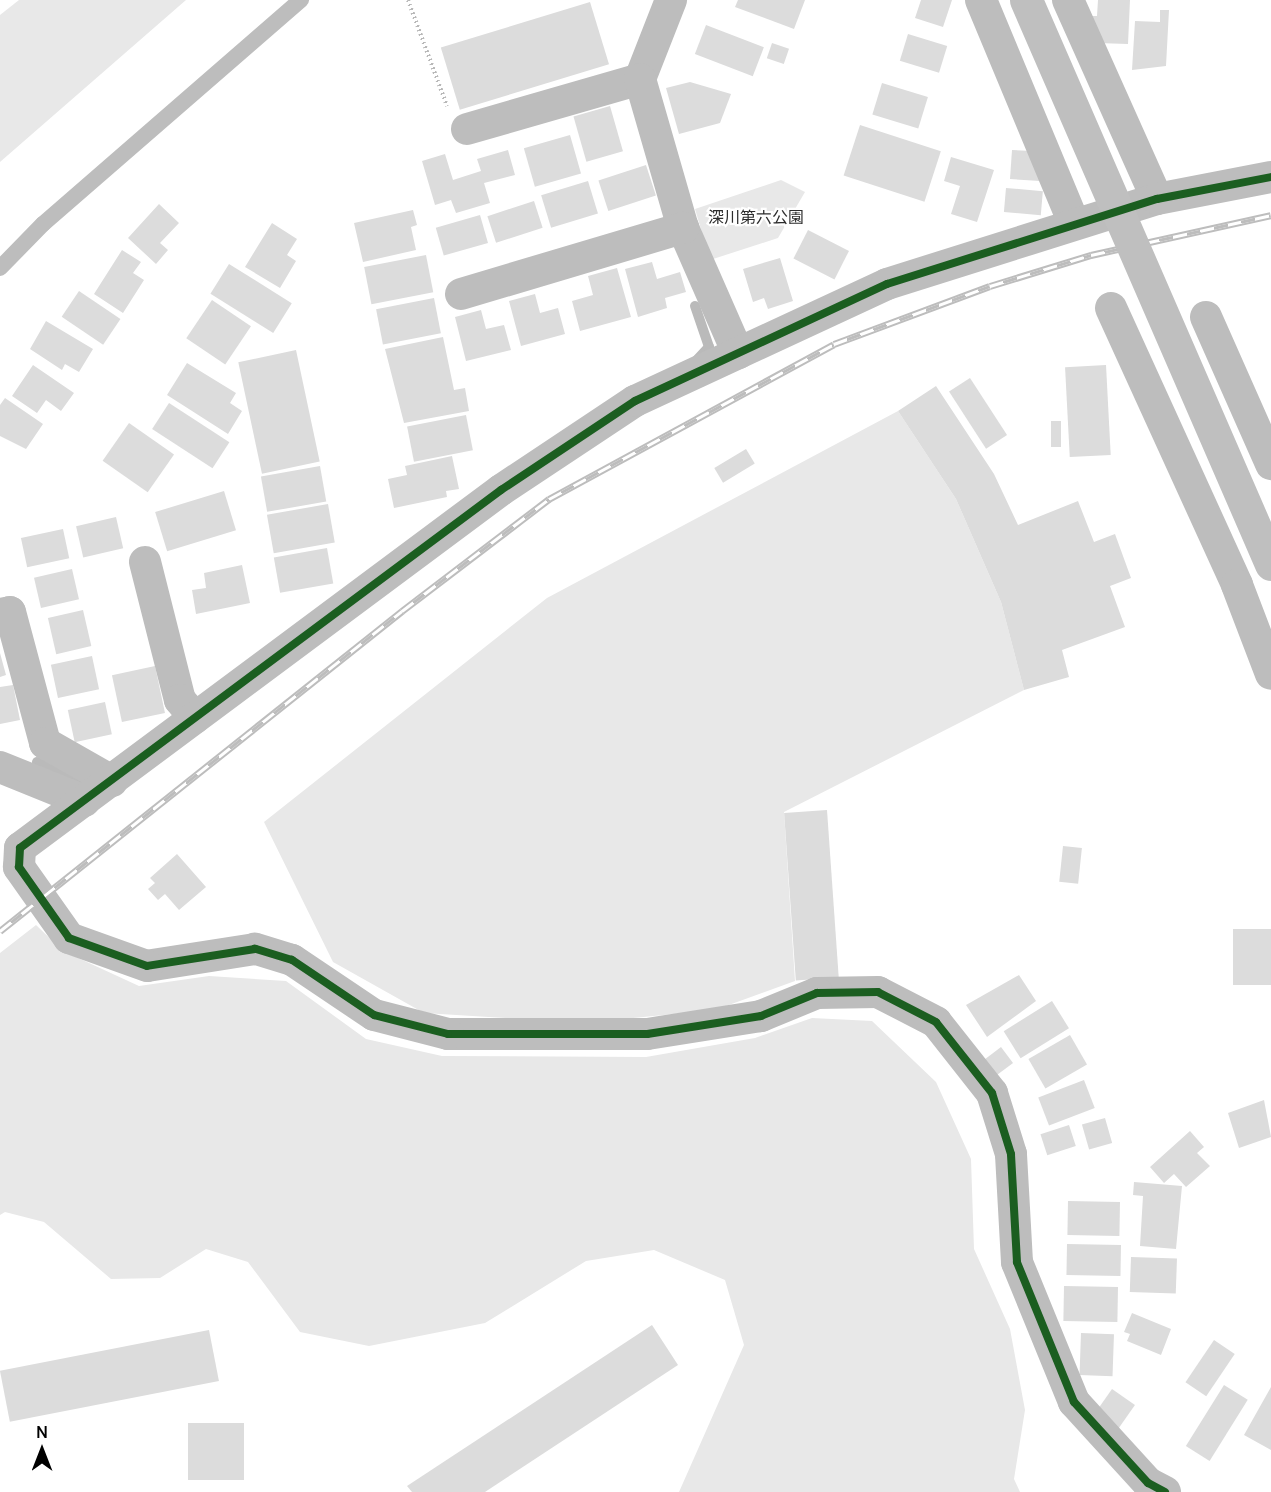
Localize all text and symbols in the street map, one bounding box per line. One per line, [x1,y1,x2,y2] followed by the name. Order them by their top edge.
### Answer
[708,207,804,227] park label: 深川第六公園
[12,1420,72,1480] north arrow
[36,1421,48,1443] text: N

